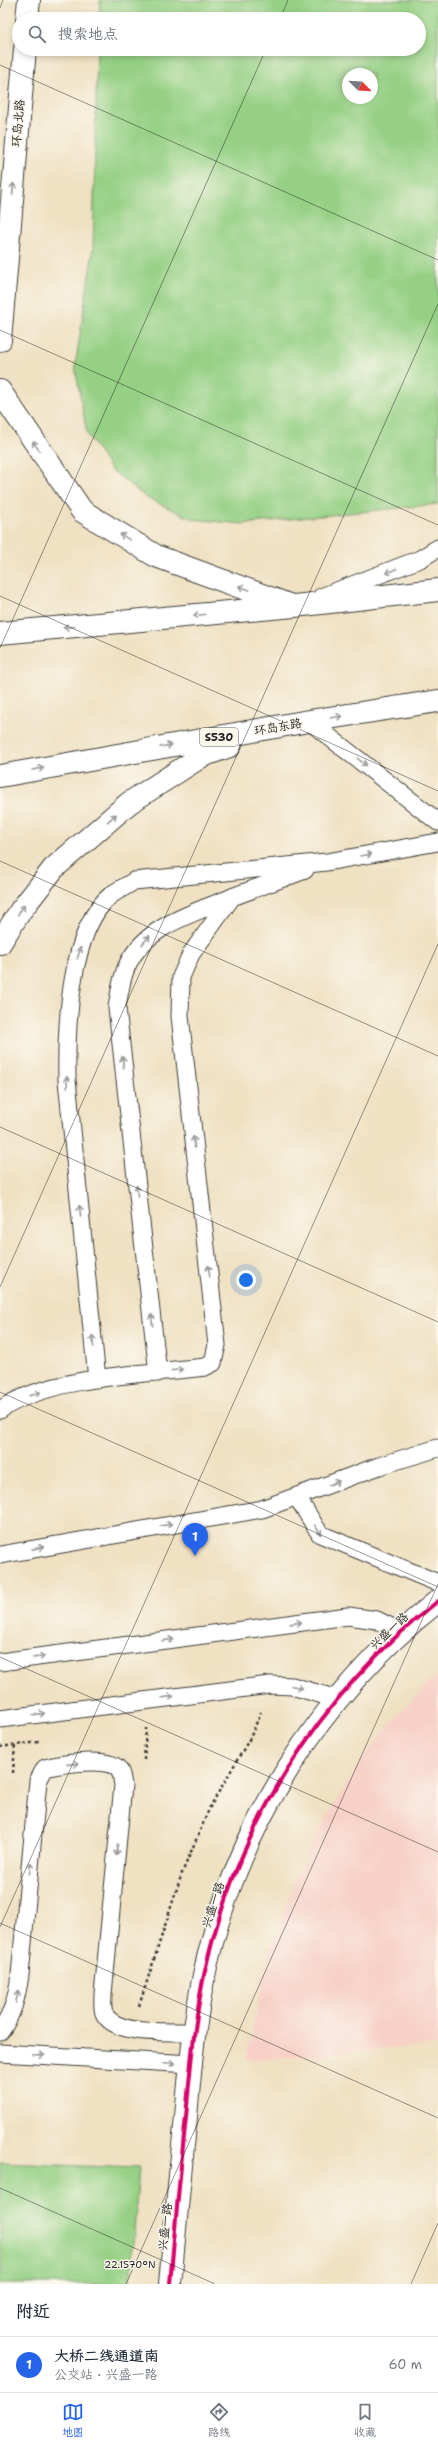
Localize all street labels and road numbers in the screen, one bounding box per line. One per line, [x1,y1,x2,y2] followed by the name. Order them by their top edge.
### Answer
[8,98,28,148] street label: 环岛北路
[253,715,303,739] street label: 环岛东路
[200,728,238,746] road number: S530
[366,1609,412,1653] street label: 兴盛一路
[198,1880,228,1930] street label: 兴盛一路
[155,2202,175,2252] street label: 兴盛一路

